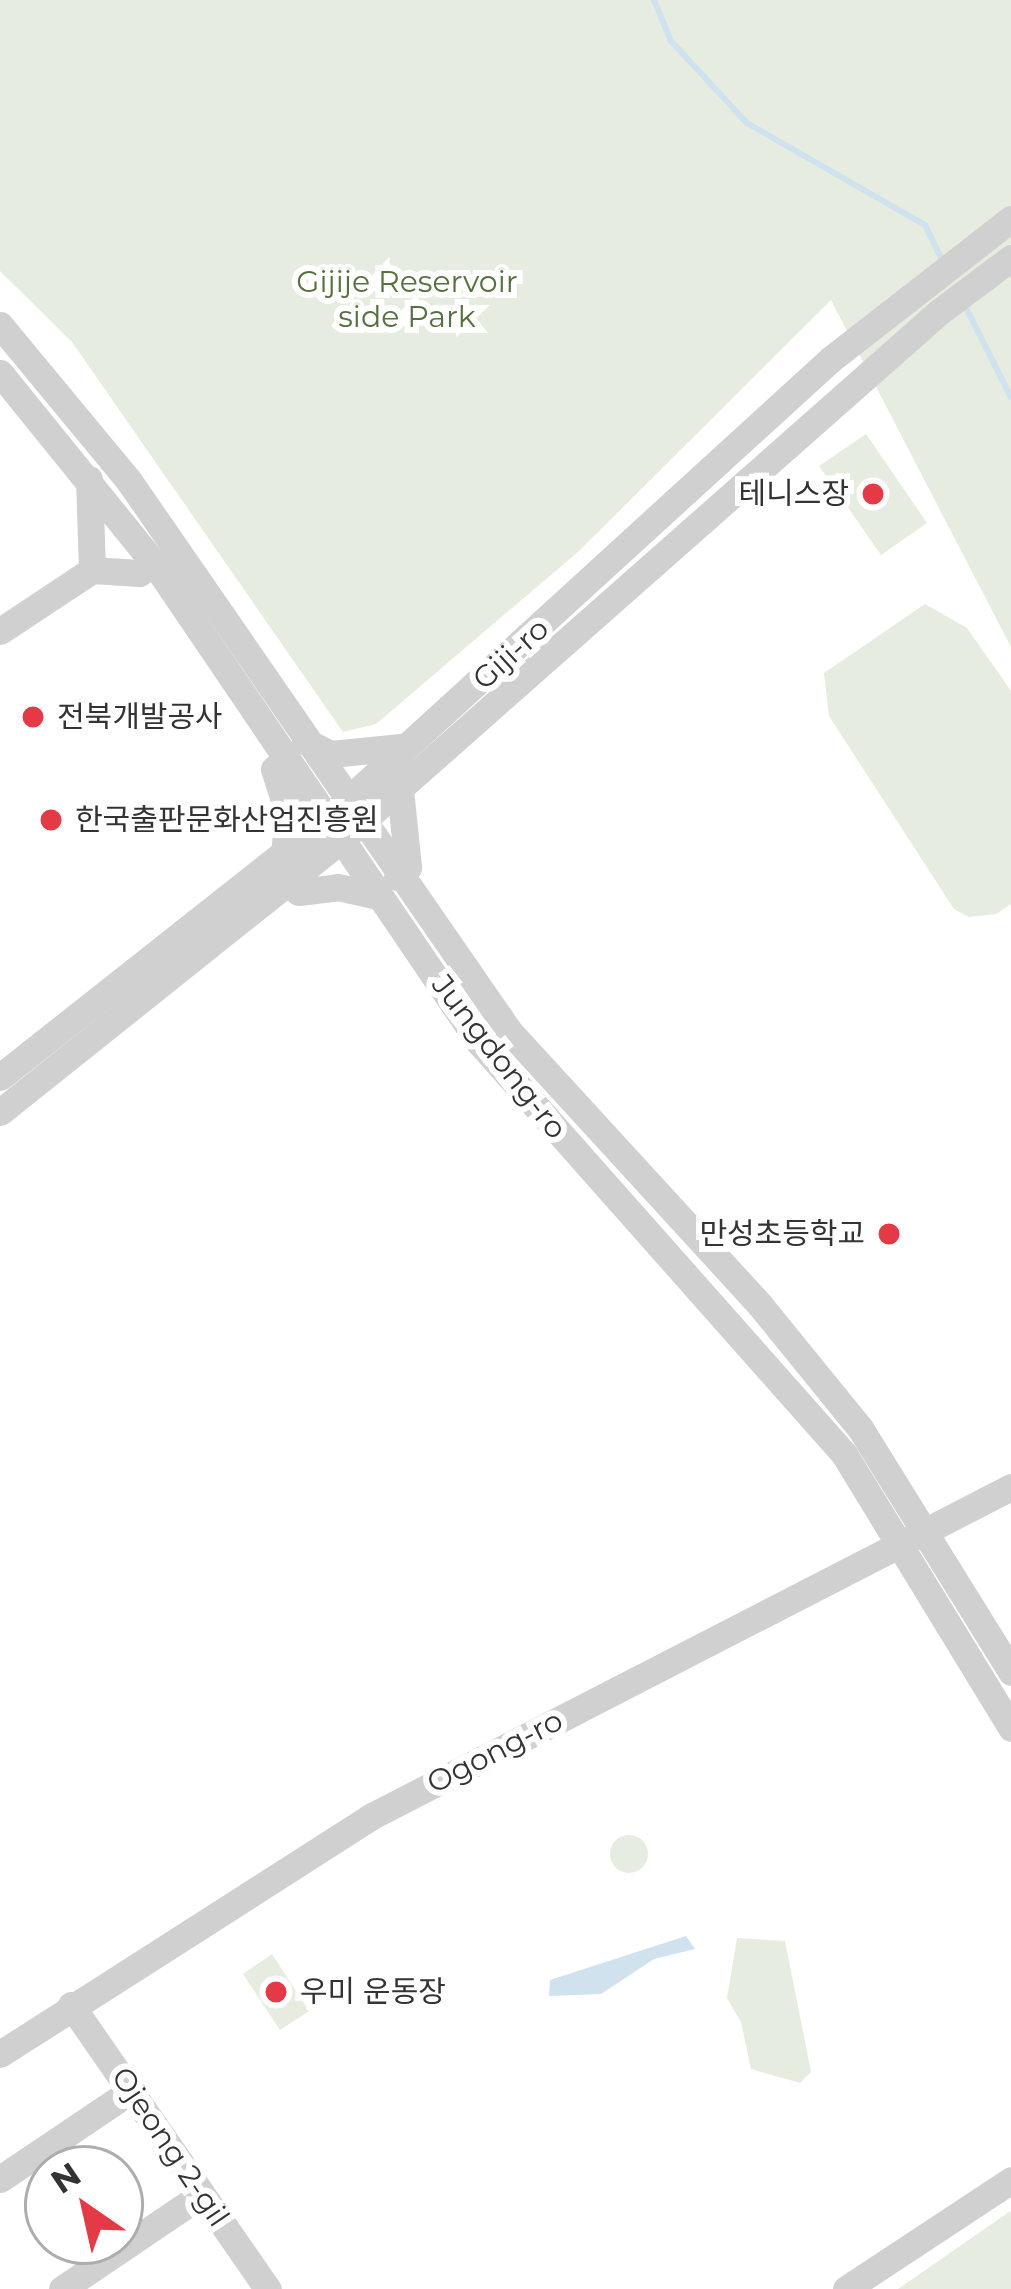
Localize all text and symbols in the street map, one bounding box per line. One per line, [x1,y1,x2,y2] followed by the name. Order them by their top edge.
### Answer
[296,264,518,334] park label: Gijije Reservoir side Park
[739,476,849,512] place label: 테니스장
[860,481,886,507] marker: 테니스장
[466,611,556,697] street label: Giji-ro
[57,699,223,735] place label: 전북개발공사
[20,704,46,730] marker: 전북개발공사
[75,802,379,838] place label: 한국출판문화산업진흥원
[38,807,64,833] marker: 한국출판문화산업진흥원
[424,968,574,1146] street label: Jungdong-ro
[699,1216,865,1252] place label: 만성초등학교
[876,1221,902,1247] marker: 만성초등학교
[421,1703,569,1801] street label: Ogong-ro
[300,1974,446,2010] place label: 우미 운동장
[263,1979,289,2005] marker: 우미 운동장
[104,2061,236,2233] street label: Ojeong 2-gil
[24,2145,144,2265] north arrow
[43,2154,88,2202] text: N

